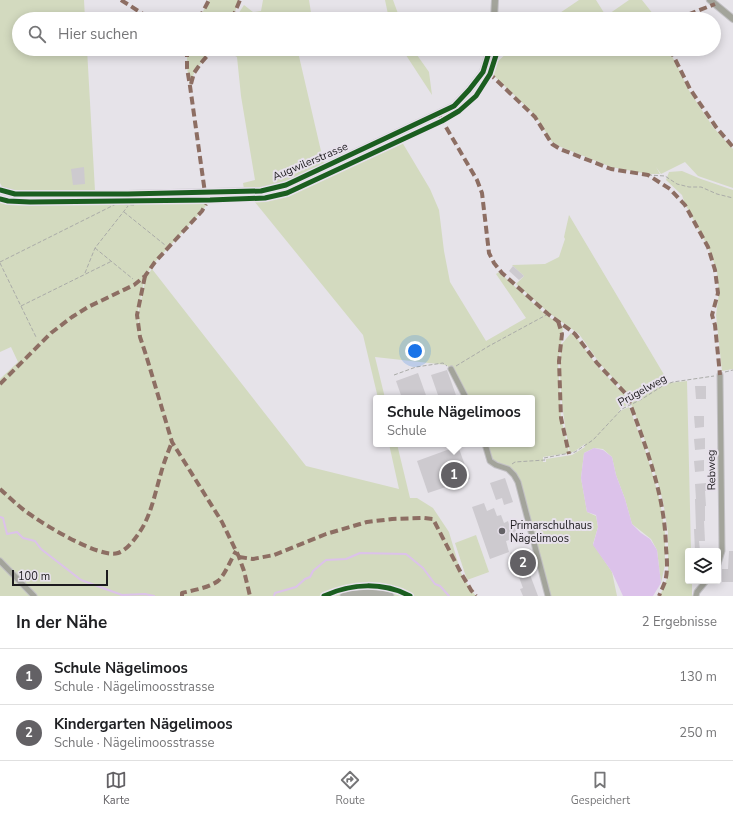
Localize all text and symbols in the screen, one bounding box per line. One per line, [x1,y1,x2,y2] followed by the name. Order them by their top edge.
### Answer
[12,12,721,56] search box
[26,23,48,45] icon: search
[58,24,138,44] text: Hier suchen
[270,139,350,184] street label: Augwilerstrasse
[405,341,425,361] your location
[615,371,669,410] street label: Prügelweg
[373,395,535,447] popup
[387,402,521,422] text: Schule Nägelimoos
[387,422,426,440] text: Schule
[704,449,719,491] street label: Rebweg
[441,460,467,490] pin: 1
[510,518,592,546] place label: Primarschulhaus Nägelimoos
[497,526,507,536] marker: Primarschulhaus Nägelimoos
[510,548,536,578] pin: 2
[685,548,721,584] map controls
[685,548,721,584] button: layers
[12,568,108,587] scale bar
[18,569,50,584] text: 100 m
[16,611,107,634] text: In der Nähe
[642,613,717,631] text: 2 Ergebnisse
[54,658,188,678] text: Schule Nägelimoos
[25,668,33,686] text: 1
[679,668,717,686] text: 130 m
[54,678,214,696] text: Schule · Nägelimoosstrasse
[54,714,233,734] text: Kindergarten Nägelimoos
[25,724,33,742] text: 2
[679,724,717,742] text: 250 m
[54,734,214,752] text: Schule · Nägelimoosstrasse
[103,769,130,808] tab: Karte
[336,769,365,808] tab: Route
[571,769,630,808] tab: Gespeichert

